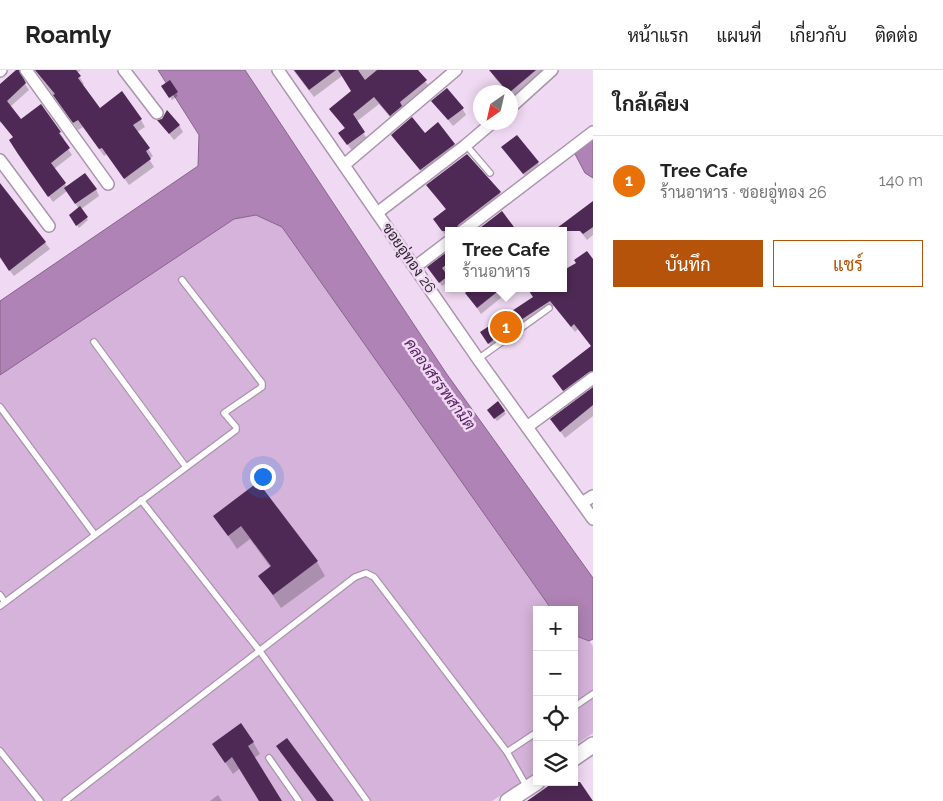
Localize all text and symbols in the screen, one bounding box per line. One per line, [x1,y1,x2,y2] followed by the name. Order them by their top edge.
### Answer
[25,20,111,49] text: Roamly
[627,25,689,46] text: หน้าแรก
[717,25,761,46] text: แผนที่
[789,25,847,46] text: เกี่ยวกับ
[875,25,918,46] text: ติดต่อ
[473,85,518,130] north arrow
[613,91,689,116] text: ใกล้เคียง
[660,159,748,181] text: Tree Cafe
[625,171,633,190] text: 1
[879,171,923,190] text: 140 m
[660,183,827,202] text: ร้านอาหาร · ซอยอู่ทอง 26
[377,219,441,297] street label: ซอยอู่ทอง 26
[445,227,567,292] popup
[462,238,550,260] text: Tree Cafe
[613,240,763,287] button: บันทึก
[773,240,923,287] button: แชร์
[462,262,531,281] text: ร้านอาหาร
[490,308,522,346] pin: 1
[400,335,480,433] water label: คลองสรรพสามิต
[250,464,276,490] your location
[533,606,578,786] map controls
[533,606,578,651] button: +
[533,651,578,696] button: −
[533,696,578,741] button: locate
[533,741,578,786] button: layers

